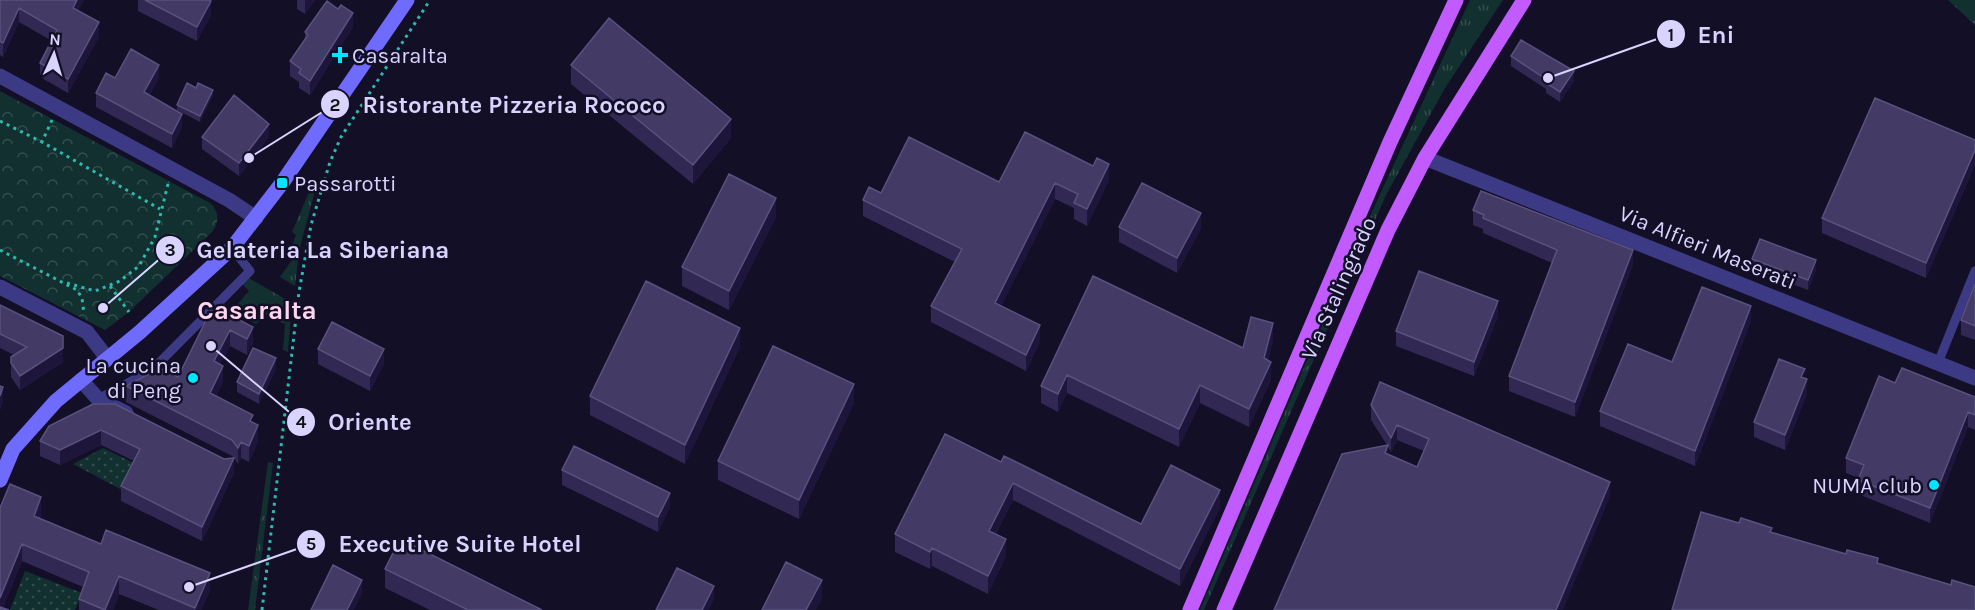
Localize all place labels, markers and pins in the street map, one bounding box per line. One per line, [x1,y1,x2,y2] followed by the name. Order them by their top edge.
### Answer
[1656,13,1747,55] callout: Eni
[352,43,448,69] place label: Casaralta
[333,48,347,62] marker: Casaralta
[320,83,677,125] callout: Ristorante Pizzeria Rococo
[294,171,397,197] place label: Passarotti
[275,176,289,190] marker: Passarotti
[155,229,461,271] callout: Gelateria La Siberiana
[85,353,182,404] place label: La cucina di Peng
[186,371,200,385] marker: La cucina di Peng
[286,401,424,443] callout: Oriente
[1812,473,1922,499] place label: NUMA club
[1927,478,1941,492] marker: NUMA club
[296,523,593,565] callout: Executive Suite Hotel

